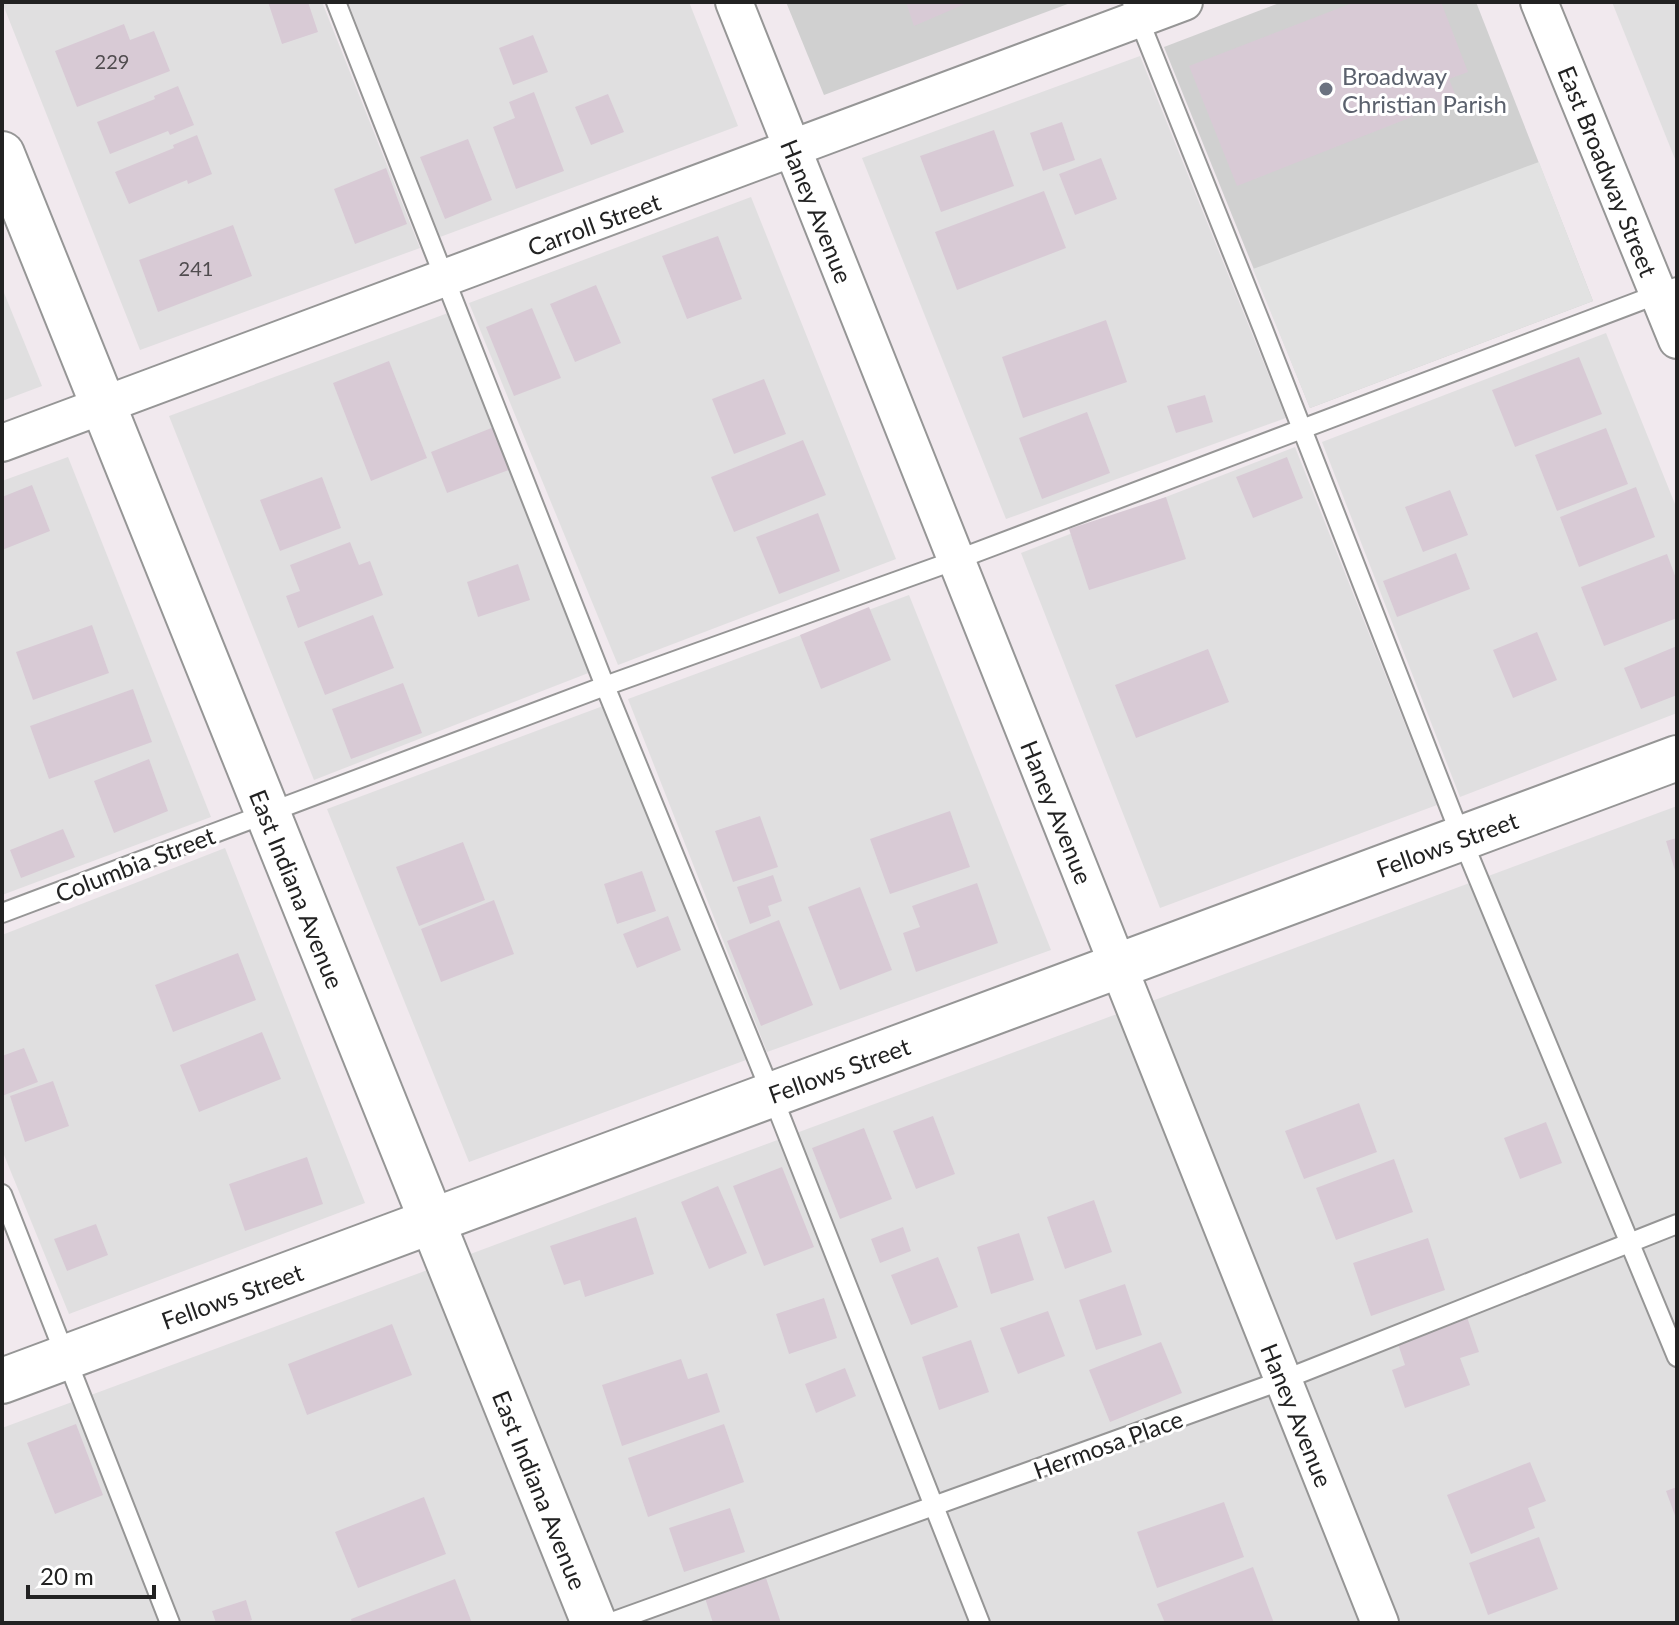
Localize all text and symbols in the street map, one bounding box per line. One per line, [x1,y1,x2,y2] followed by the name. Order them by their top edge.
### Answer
[95,49,129,73] house number: 229
[1342,61,1507,118] place label: Broadway Christian Parish
[1552,61,1664,281] street label: East Broadway Street
[1317,80,1335,98] marker: Broadway Christian Parish
[775,135,859,287] street label: Haney Avenue
[524,186,665,261] street label: Carroll Street
[179,256,213,280] house number: 241
[1015,736,1099,888] street label: Haney Avenue
[244,785,350,993] street label: East Indiana Avenue
[1372,805,1522,883] street label: Fellows Street
[51,820,219,908] street label: Columbia Street
[764,1031,914,1109] street label: Fellows Street
[157,1257,307,1335] street label: Fellows Street
[1255,1339,1339,1491] street label: Haney Avenue
[487,1386,593,1594] street label: East Indiana Avenue
[1029,1404,1187,1484] street label: Hermosa Place
[28,1549,154,1599] scale bar
[40,1561,94,1590] text: 20 m

